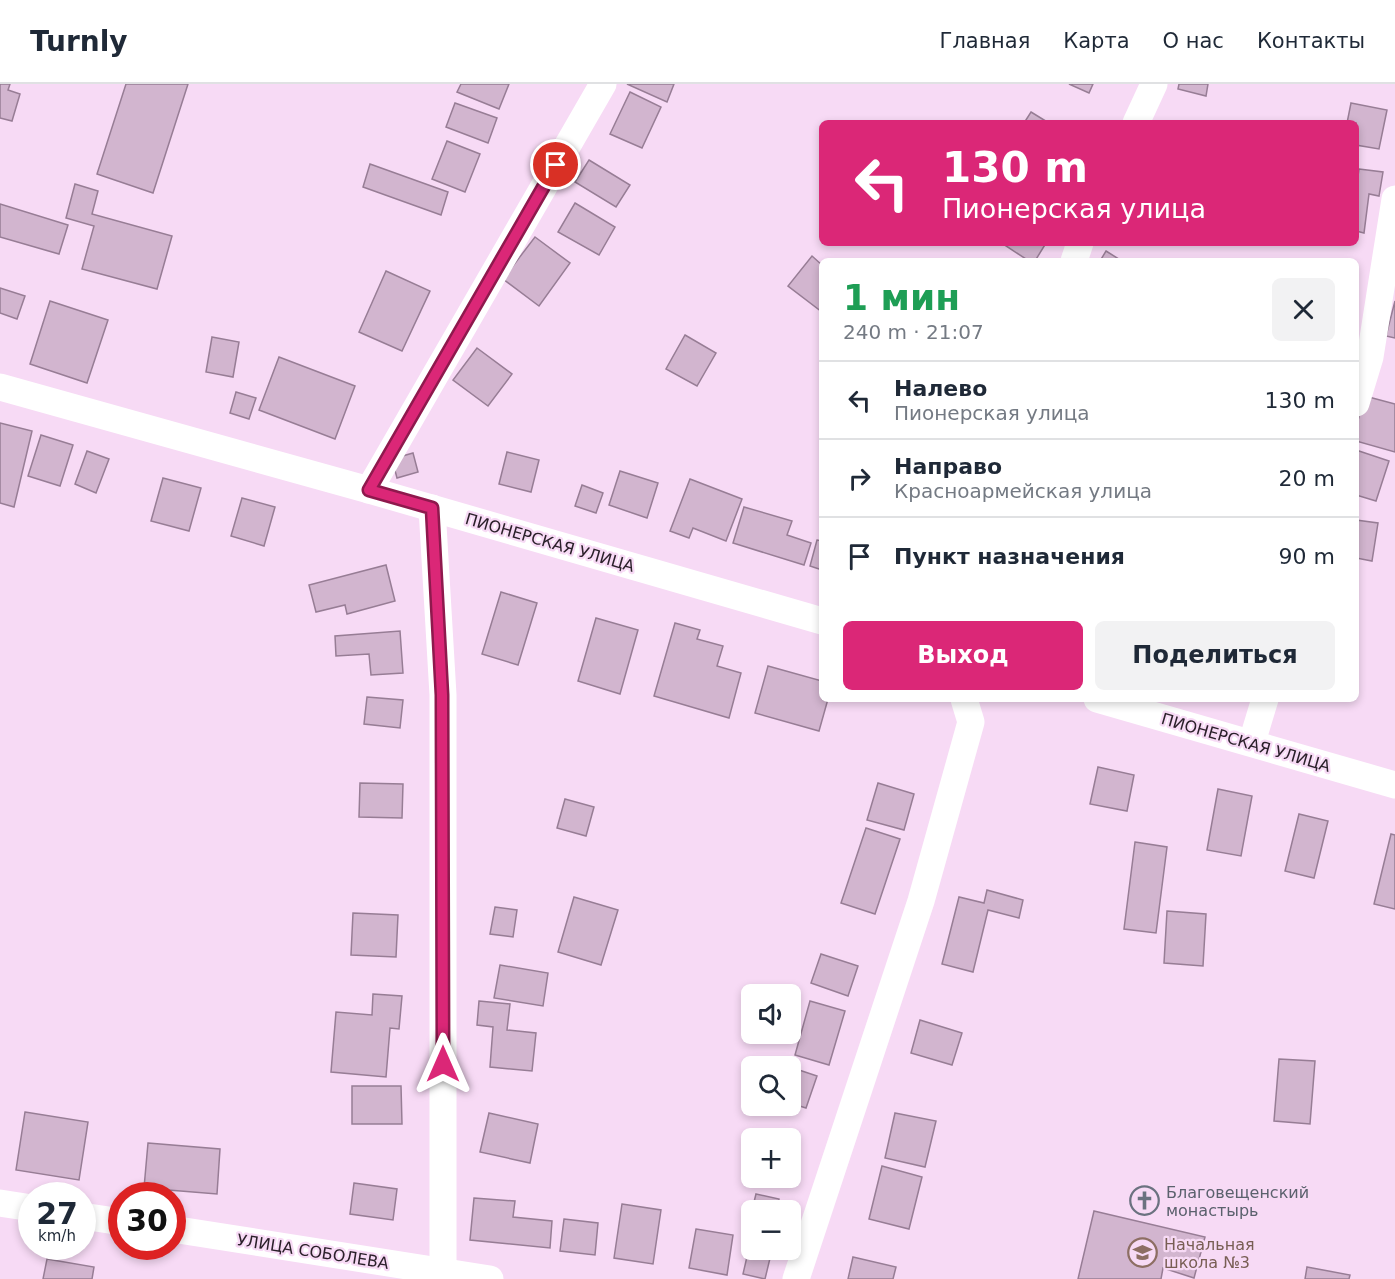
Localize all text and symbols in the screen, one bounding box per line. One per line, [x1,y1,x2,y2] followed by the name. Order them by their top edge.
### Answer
[30,25,128,58] text: Turnly
[940,29,1030,53] text: Главная
[1063,29,1130,53] text: Карта
[1163,29,1224,53] text: О нас
[1257,29,1365,53] text: Контакты
[530,139,581,190] pin
[942,143,1088,192] text: 130 m
[843,144,921,222] icon: left
[539,148,572,181] icon: arrive
[942,193,1206,224] text: Пионерская улица
[843,277,960,318] text: 1 мин
[1272,278,1335,341] button: close
[843,320,984,344] text: 240 m · 21:07
[894,376,987,401] text: Налево
[843,384,876,417] icon: left
[1265,388,1335,413] text: 130 m
[894,401,1090,425] text: Пионерская улица
[894,454,1002,479] text: Направо
[843,462,876,495] icon: right
[1279,466,1335,491] text: 20 m
[894,479,1152,503] text: Красноармейская улица
[463,509,637,576] street label: ПИОНЕРСКАЯ УЛИЦА
[843,540,876,573] icon: arrive
[894,544,1125,569] text: Пункт назначения
[1279,544,1335,569] text: 90 m
[843,621,1083,690] button: Выход
[1095,621,1335,690] button: Поделиться
[1159,709,1333,776] street label: ПИОНЕРСКАЯ УЛИЦА
[741,984,801,1260] map controls
[741,984,801,1044] button: sound
[411,1032,475,1096] position arrow
[741,1056,801,1116] button: search
[741,1128,801,1188] button: +
[108,1182,186,1260] speed limit sign: 30
[1166,1183,1309,1220] place label: Благовещенский монастырь
[1129,1185,1161,1217] church icon: Благовещенский монастырь
[36,1196,78,1231] text: 27
[741,1200,801,1260] button: −
[38,1227,76,1245] text: km/h
[236,1230,390,1273] street label: УЛИЦА СОБОЛЕВА
[1164,1235,1255,1272] place label: Начальная школа №3
[1127,1237,1159,1269] school or university icon: Начальная школа №3

